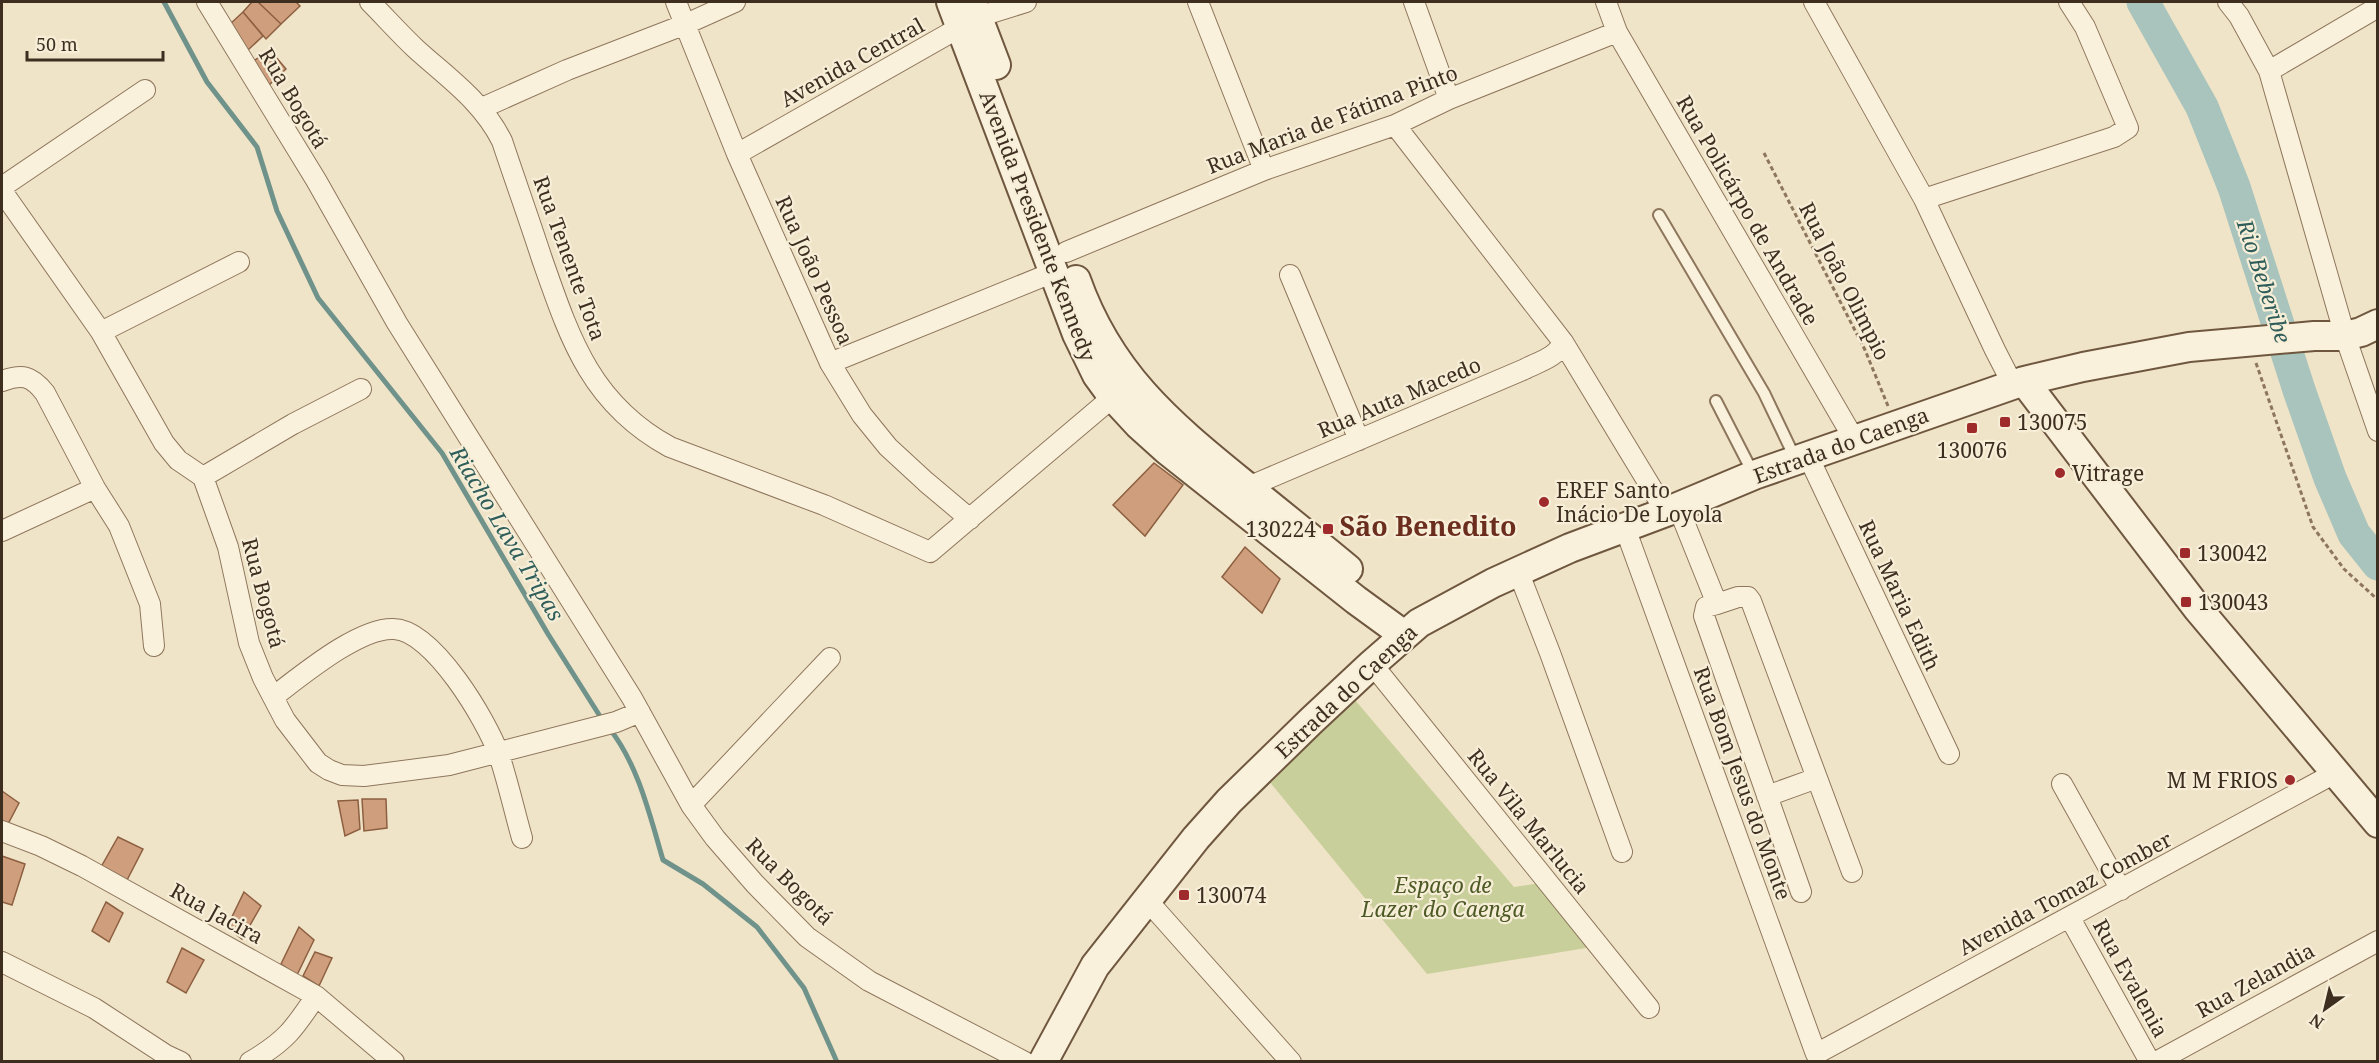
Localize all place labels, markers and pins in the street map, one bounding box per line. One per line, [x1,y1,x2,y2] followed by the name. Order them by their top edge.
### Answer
[2017,408,2087,436] place label: 130075
[1998,415,2012,429] marker: 130075
[1965,421,1979,435] marker: 130076
[1937,436,2007,464] place label: 130076
[2072,459,2144,487] place label: Vitrage
[2053,466,2067,480] marker: Vitrage
[1556,476,1723,528] place label: EREF Santo Inácio De Loyola
[1537,495,1551,509] marker: EREF Santo Inácio De Loyola
[1246,515,1316,543] place label: 130224
[1321,522,1335,536] marker: 130224
[2197,539,2267,567] place label: 130042
[2178,546,2192,560] marker: 130042
[2198,588,2268,616] place label: 130043
[2179,595,2193,609] marker: 130043
[2167,766,2278,794] place label: M M FRIOS
[2283,773,2297,787] marker: M M FRIOS
[1196,881,1267,909] place label: 130074
[1177,888,1191,902] marker: 130074

